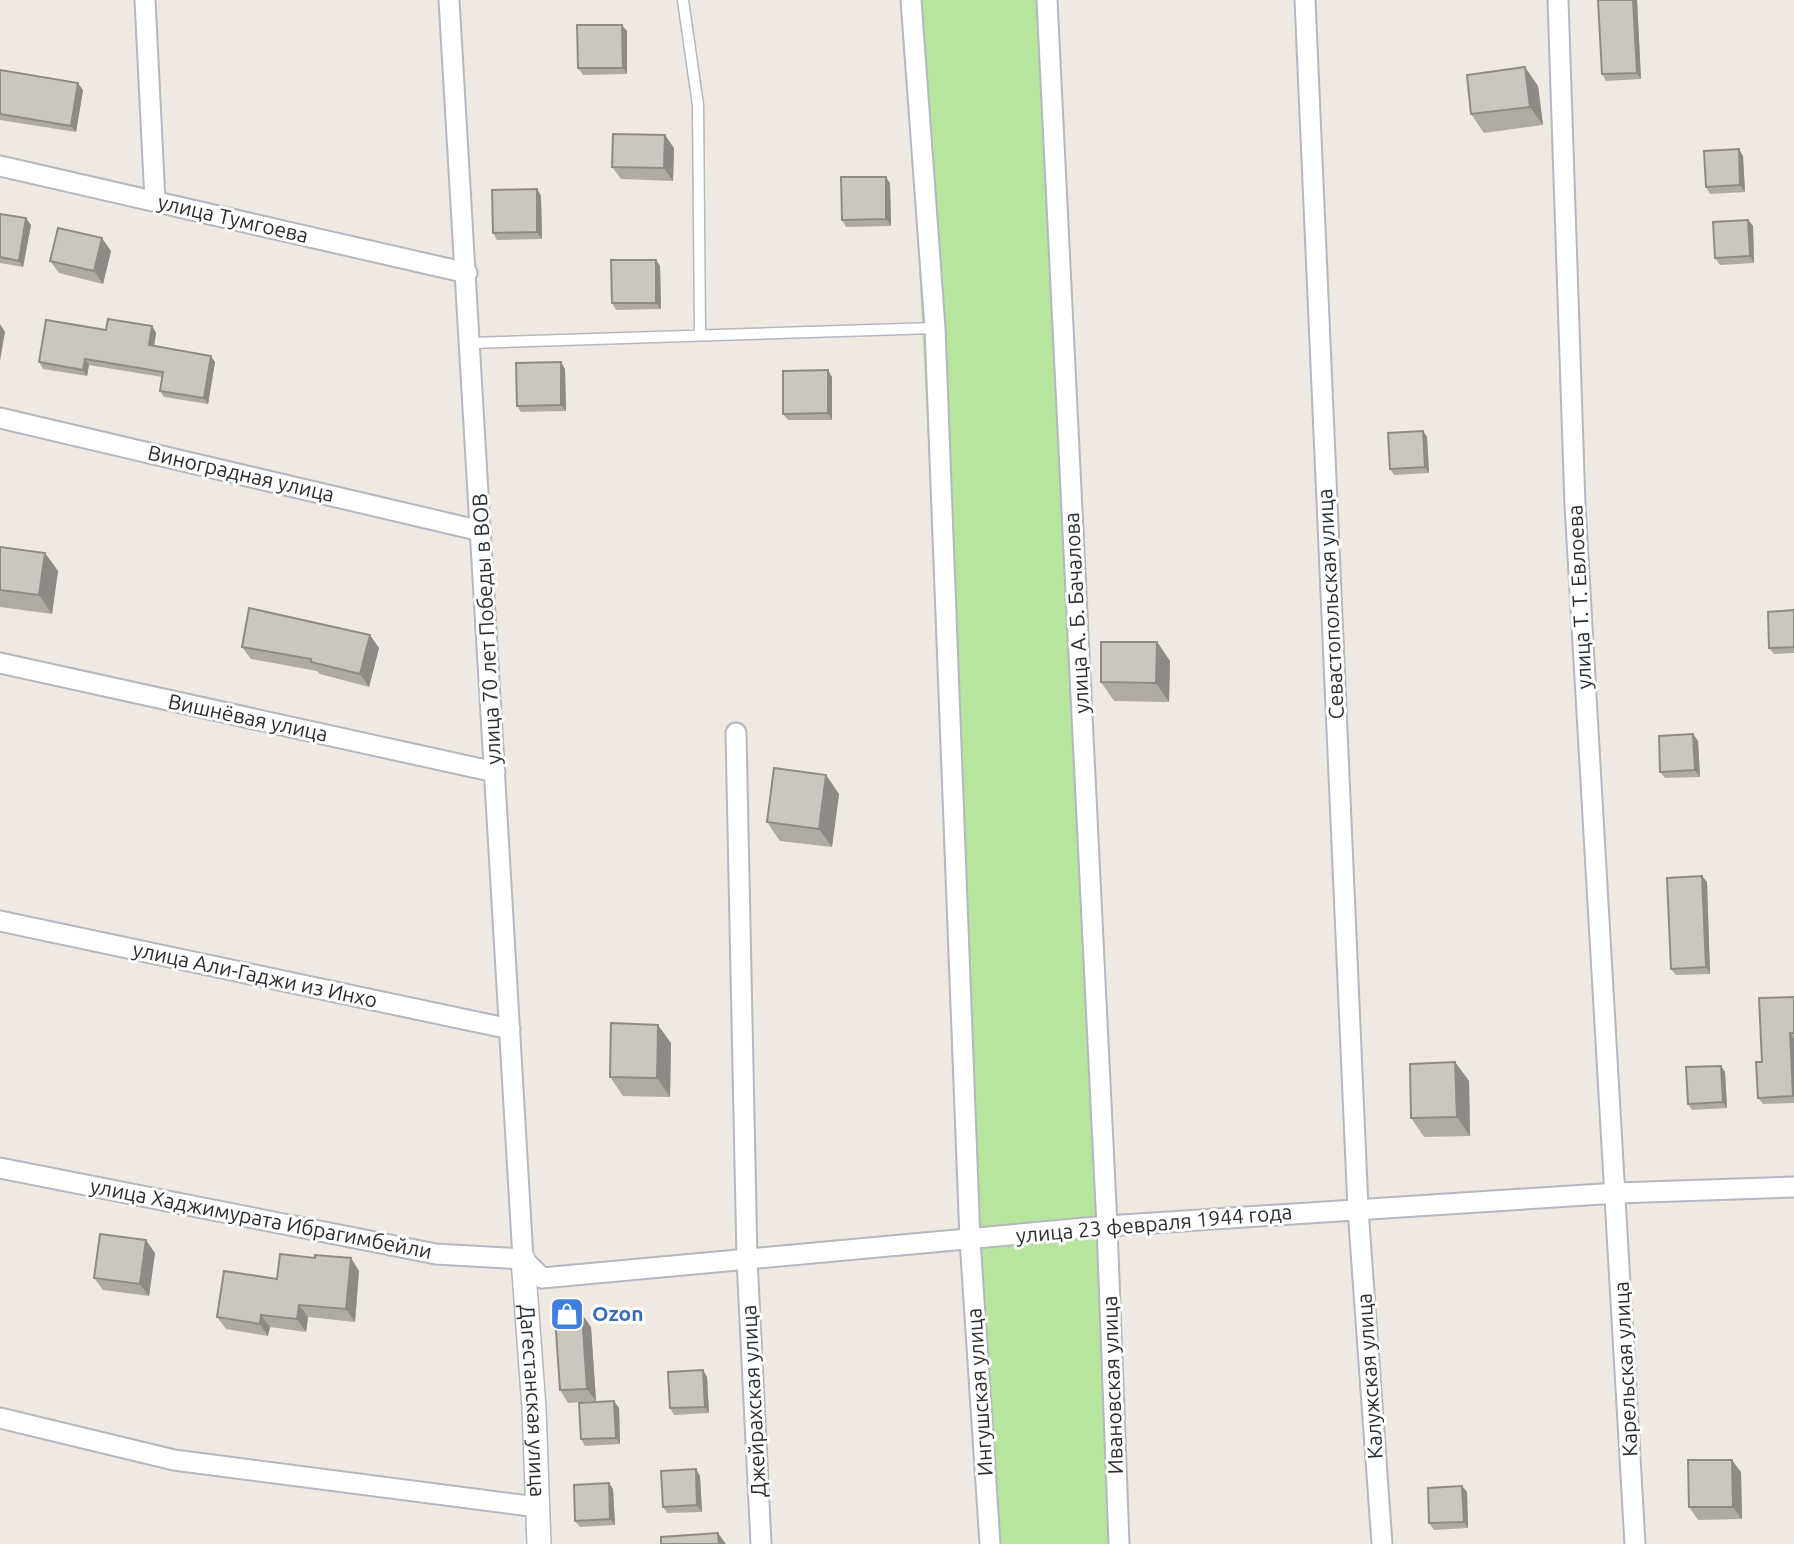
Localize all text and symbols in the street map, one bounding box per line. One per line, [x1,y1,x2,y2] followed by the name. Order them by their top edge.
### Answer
[156,189,311,247] street label: улица Тумгоева
[146,440,337,506] street label: Виноградная улица
[1312,488,1348,720] street label: Севастопольская улица
[467,493,505,765] street label: улица 70 лет Победы в ВОВ
[1562,504,1596,690] street label: улица Т. Т. Евлоева
[1059,512,1093,714] street label: улица А. Б. Бачалова
[166,688,330,746] street label: Вишнёвая улица
[131,936,380,1012] street label: улица Али-Гаджи из Инхо
[88,1173,434,1263] street label: улица Хаджимурата Ибрагимбейли
[1015,1199,1293,1247] street label: улица 23 февраля 1944 года
[1608,1281,1642,1457] street label: Карельская улица
[1351,1292,1387,1460] street label: Калужская улица
[548,1295,586,1333] shop icon: Ozon
[1097,1295,1127,1475] street label: Ивановская улица
[592,1301,643,1325] place label: Ozon
[515,1303,550,1497] street label: Дагестанская улица
[736,1304,770,1498] street label: Джейрахская улица
[961,1307,997,1477] street label: Ингушская улица

